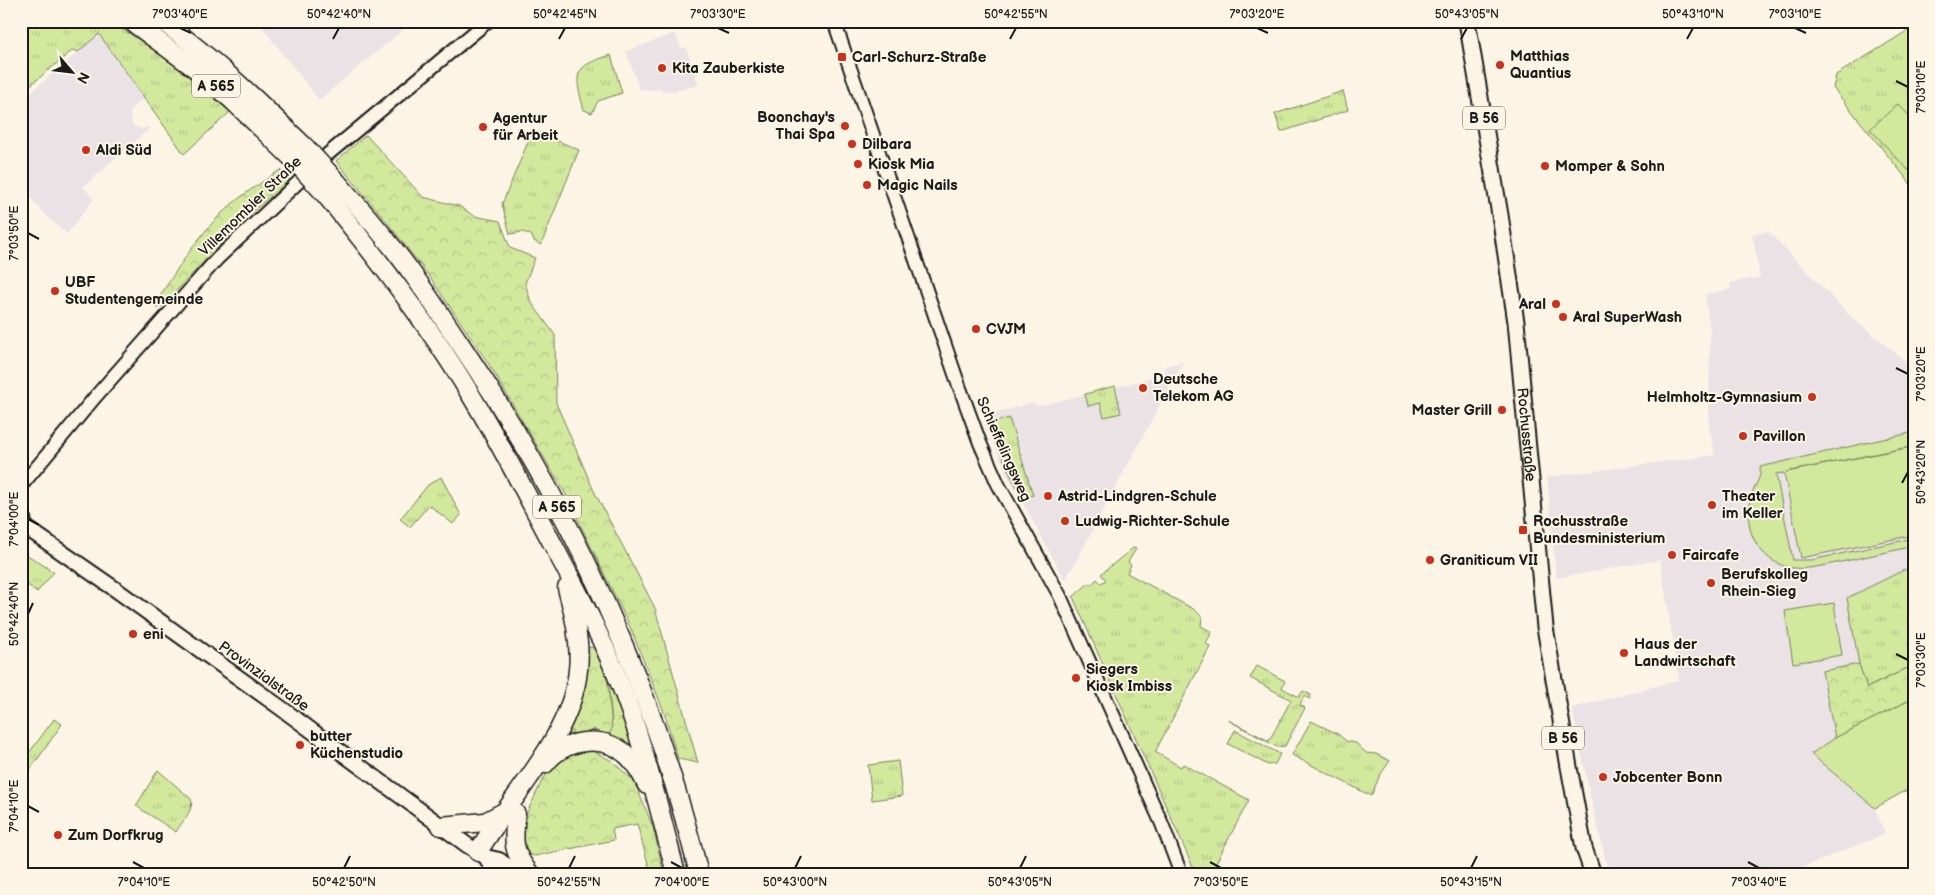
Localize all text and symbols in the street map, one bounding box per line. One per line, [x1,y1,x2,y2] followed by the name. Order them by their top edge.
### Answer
[152,7,208,22] text: 7°03'40"E
[307,7,371,22] text: 50°42'40"N
[533,7,597,22] text: 50°42'45"N
[690,7,746,22] text: 7°03'30"E
[984,7,1048,22] text: 50°42'55"N
[1229,7,1285,22] text: 7°03'20"E
[1435,7,1499,22] text: 50°43'05"N
[1662,7,1724,22] text: 50°43'10"N
[1769,7,1821,22] text: 7°03'10"E
[1510,47,1571,83] place label: Matthias Quantius
[48,48,98,98] north arrow
[852,48,987,67] place label: Carl-Schurz-Straße
[836,51,848,63] marker: Carl-Schurz-Straße
[672,59,785,78] place label: Kita Zauberkiste
[1494,59,1506,71] marker: Matthias Quantius
[1914,61,1929,113] text: 7°03'10"E
[656,62,668,74] marker: Kita Zauberkiste
[73,69,93,87] text: N
[192,74,240,98] road number: A 565
[1463,106,1505,130] road number: B 56
[757,108,835,144] place label: Boonchay's Thai Spa
[492,109,558,145] place label: Agentur für Arbeit
[839,120,851,132] marker: Boonchay's Thai Spa
[477,121,489,133] marker: Agentur für Arbeit
[862,135,912,154] place label: Dilbara
[846,138,858,150] marker: Dilbara
[95,141,152,160] place label: Aldi Süd
[80,144,92,156] marker: Aldi Süd
[195,152,306,260] street label: Villemombler Straße
[868,155,935,174] place label: Kiosk Mia
[1555,157,1665,176] place label: Momper & Sohn
[852,158,864,170] marker: Kiosk Mia
[1539,160,1551,172] marker: Momper & Sohn
[877,176,958,195] place label: Magic Nails
[861,179,873,191] marker: Magic Nails
[7,205,22,260] text: 7°03'50"E
[65,273,203,309] place label: UBF Studentengemeinde
[49,285,61,297] marker: UBF Studentengemeinde
[1518,295,1546,314] place label: Aral
[1550,298,1562,310] marker: Aral
[1572,308,1682,327] place label: Aral SuperWash
[1557,311,1569,323] marker: Aral SuperWash
[986,320,1026,339] place label: CVJM
[970,323,982,335] marker: CVJM
[1914,346,1929,402] text: 7°03'20"E
[1153,370,1234,406] place label: Deutsche Telekom AG
[1137,382,1149,394] marker: Deutsche Telekom AG
[1512,387,1540,482] street label: Rochusstraße
[1647,388,1802,407] place label: Helmholtz-Gymnasium
[1806,391,1818,403] marker: Helmholtz-Gymnasium
[972,394,1035,505] street label: Schieffelingsweg
[1411,401,1492,420] place label: Master Grill
[1496,404,1508,416] marker: Master Grill
[1753,427,1806,446] place label: Pavillon
[1737,430,1749,442] marker: Pavillon
[1914,440,1929,504] text: 50°43'20"N
[1057,487,1217,506] place label: Astrid-Lindgren-Schule
[1722,487,1784,523] place label: Theater im Keller
[1042,490,1054,502] marker: Astrid-Lindgren-Schule
[7,491,22,546] text: 7°04'00"E
[533,496,581,518] road number: A 565
[1706,499,1718,511] marker: Theater im Keller
[1075,512,1230,531] place label: Ludwig-Richter-Schule
[1533,512,1666,548] place label: Rochusstraße Bundesministerium
[1059,515,1071,527] marker: Ludwig-Richter-Schule
[1517,524,1529,536] marker: Rochusstraße Bundesministerium
[1682,546,1740,565] place label: Faircafe
[1666,549,1678,561] marker: Faircafe
[1440,551,1538,570] place label: Graniticum VII
[1424,554,1436,566] marker: Graniticum VII
[1721,565,1808,601] place label: Berufskolleg Rhein-Sieg
[1705,577,1717,589] marker: Berufskolleg Rhein-Sieg
[7,582,22,646] text: 50°42'40"N
[143,625,164,644] place label: eni
[127,628,139,640] marker: eni
[1914,632,1929,688] text: 7°03'30"E
[1634,635,1735,671] place label: Haus der Landwirtschaft
[215,637,313,716] street label: Provinzialstraße
[1618,647,1630,659] marker: Haus der Landwirtschaft
[1086,660,1172,696] place label: Siegers Kiosk Imbiss
[1070,672,1082,684] marker: Siegers Kiosk Imbiss
[1542,726,1584,750] road number: B 56
[310,727,404,763] place label: butter Küchenstudio
[294,739,306,751] marker: butter Küchenstudio
[1613,768,1722,787] place label: Jobcenter Bonn
[1597,771,1609,783] marker: Jobcenter Bonn
[7,780,22,832] text: 7°04'10"E
[68,826,164,845] place label: Zum Dorfkrug
[52,829,64,841] marker: Zum Dorfkrug
[118,875,170,890] text: 7°04'10"E
[312,875,376,890] text: 50°42'50"N
[537,875,601,890] text: 50°42'55"N
[655,875,710,890] text: 7°04'00"E
[763,875,827,890] text: 50°43'00"N
[988,875,1052,890] text: 50°43'05"N
[1194,875,1249,890] text: 7°03'50"E
[1440,875,1502,890] text: 50°43'15"N
[1731,875,1787,890] text: 7°03'40"E

